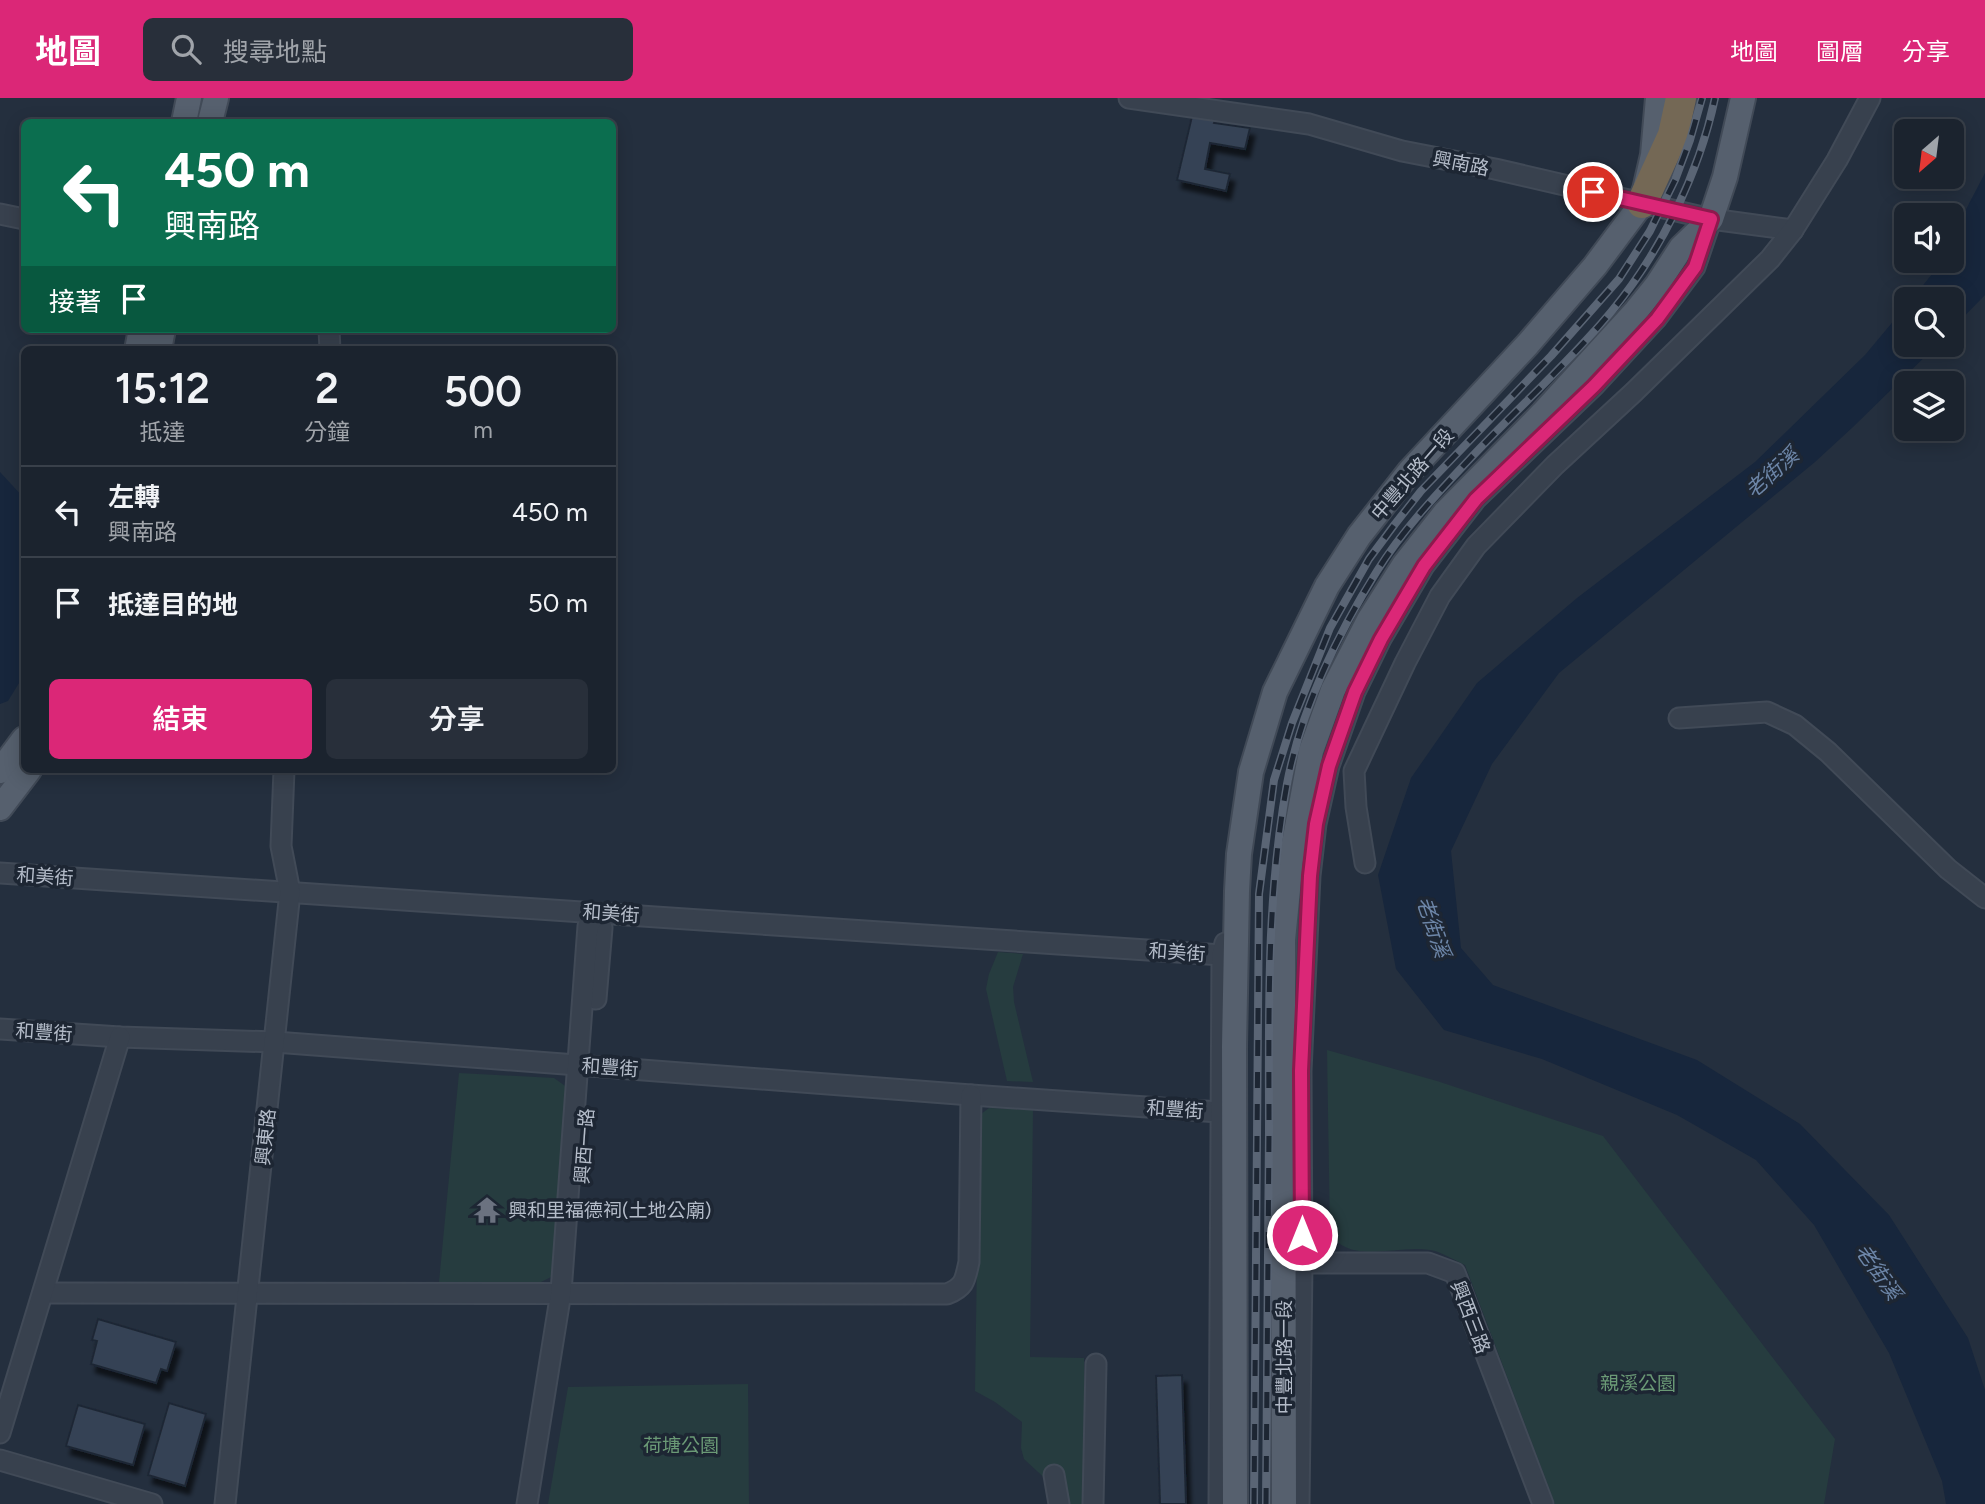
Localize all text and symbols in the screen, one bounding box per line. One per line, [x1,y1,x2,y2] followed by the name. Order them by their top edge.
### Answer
[143,18,633,81] search box
[167,30,205,68] icon: search
[35,32,101,71] text: 地圖
[223,36,327,68] text: 搜尋地點
[1730,37,1778,66] text: 地圖
[1816,37,1864,66] text: 圖層
[1902,37,1950,66] text: 分享
[1894,119,1964,189] north arrow
[1894,119,1964,441] map controls
[164,140,310,199] text: 450 m
[49,147,140,238] icon: left
[1431,147,1491,180] street label: 興南路
[1563,162,1623,222] pin
[1574,173,1612,211] icon: arrive
[1894,203,1964,273] button: sound
[164,207,260,245] text: 興南路
[115,280,153,318] icon: arrive
[49,286,101,318] text: 接著
[1894,287,1964,357] button: search
[115,363,210,414] text: 15:12
[315,363,339,414] text: 2
[444,366,522,417] text: 500
[1894,371,1964,441] button: layers
[473,416,493,444] text: m
[139,418,185,446] text: 抵達
[304,418,350,446] text: 分鐘
[1366,424,1458,525] street label: 中豐北路一段
[1740,440,1806,503] water label: 老街溪
[108,481,160,513] text: 左轉
[49,493,87,531] icon: left
[512,496,588,528] text: 450 m
[108,518,177,546] text: 興南路
[49,584,87,622] icon: arrive
[528,587,588,619] text: 50 m
[108,589,238,621] text: 抵達目的地
[49,679,312,759] button: 結束
[326,679,588,759] button: 分享
[16,863,74,890] street label: 和美街
[1411,893,1457,964] water label: 老街溪
[582,900,640,927] street label: 和美街
[1148,939,1206,966] street label: 和美街
[15,1019,73,1046] street label: 和豐街
[581,1054,639,1081] street label: 和豐街
[1146,1096,1204,1123] street label: 和豐街
[251,1107,280,1167] street label: 興東路
[570,1107,599,1185] street label: 興西一路
[472,1195,502,1225] temple icon: 興和里福德祠(土地公廟)
[1265,1198,1339,1272] position arrow
[508,1199,711,1222] place label: 興和里福德祠(土地公廟)
[1850,1239,1908,1307] water label: 老街溪
[1446,1278,1495,1357] street label: 興西三路
[1273,1300,1296,1414] street label: 中豐北路一段
[1600,1372,1676,1395] park label: 親溪公園
[643,1434,719,1457] park label: 荷塘公園

